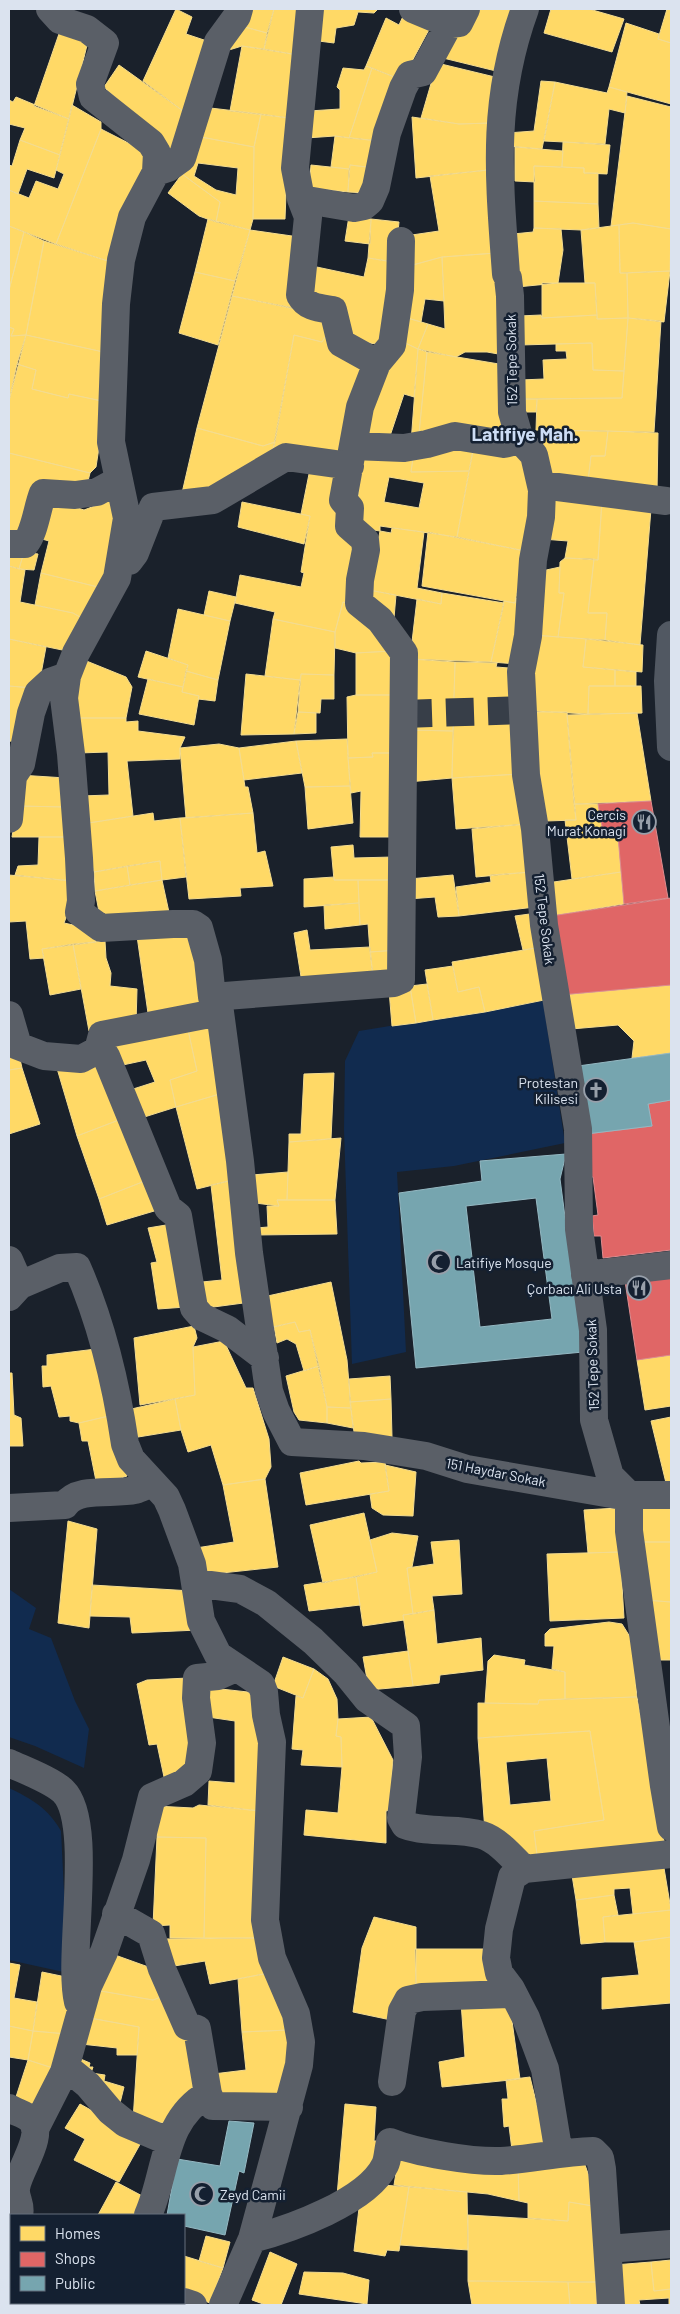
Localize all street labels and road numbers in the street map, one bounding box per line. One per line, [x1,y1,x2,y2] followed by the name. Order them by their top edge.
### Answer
[502,314,520,406] street label: 152 Tepe Sokak
[531,873,559,965] street label: 152 Tepe Sokak
[582,1319,602,1411] street label: 152 Tepe Sokak
[445,1454,547,1490] street label: 151 Haydar Sokak

